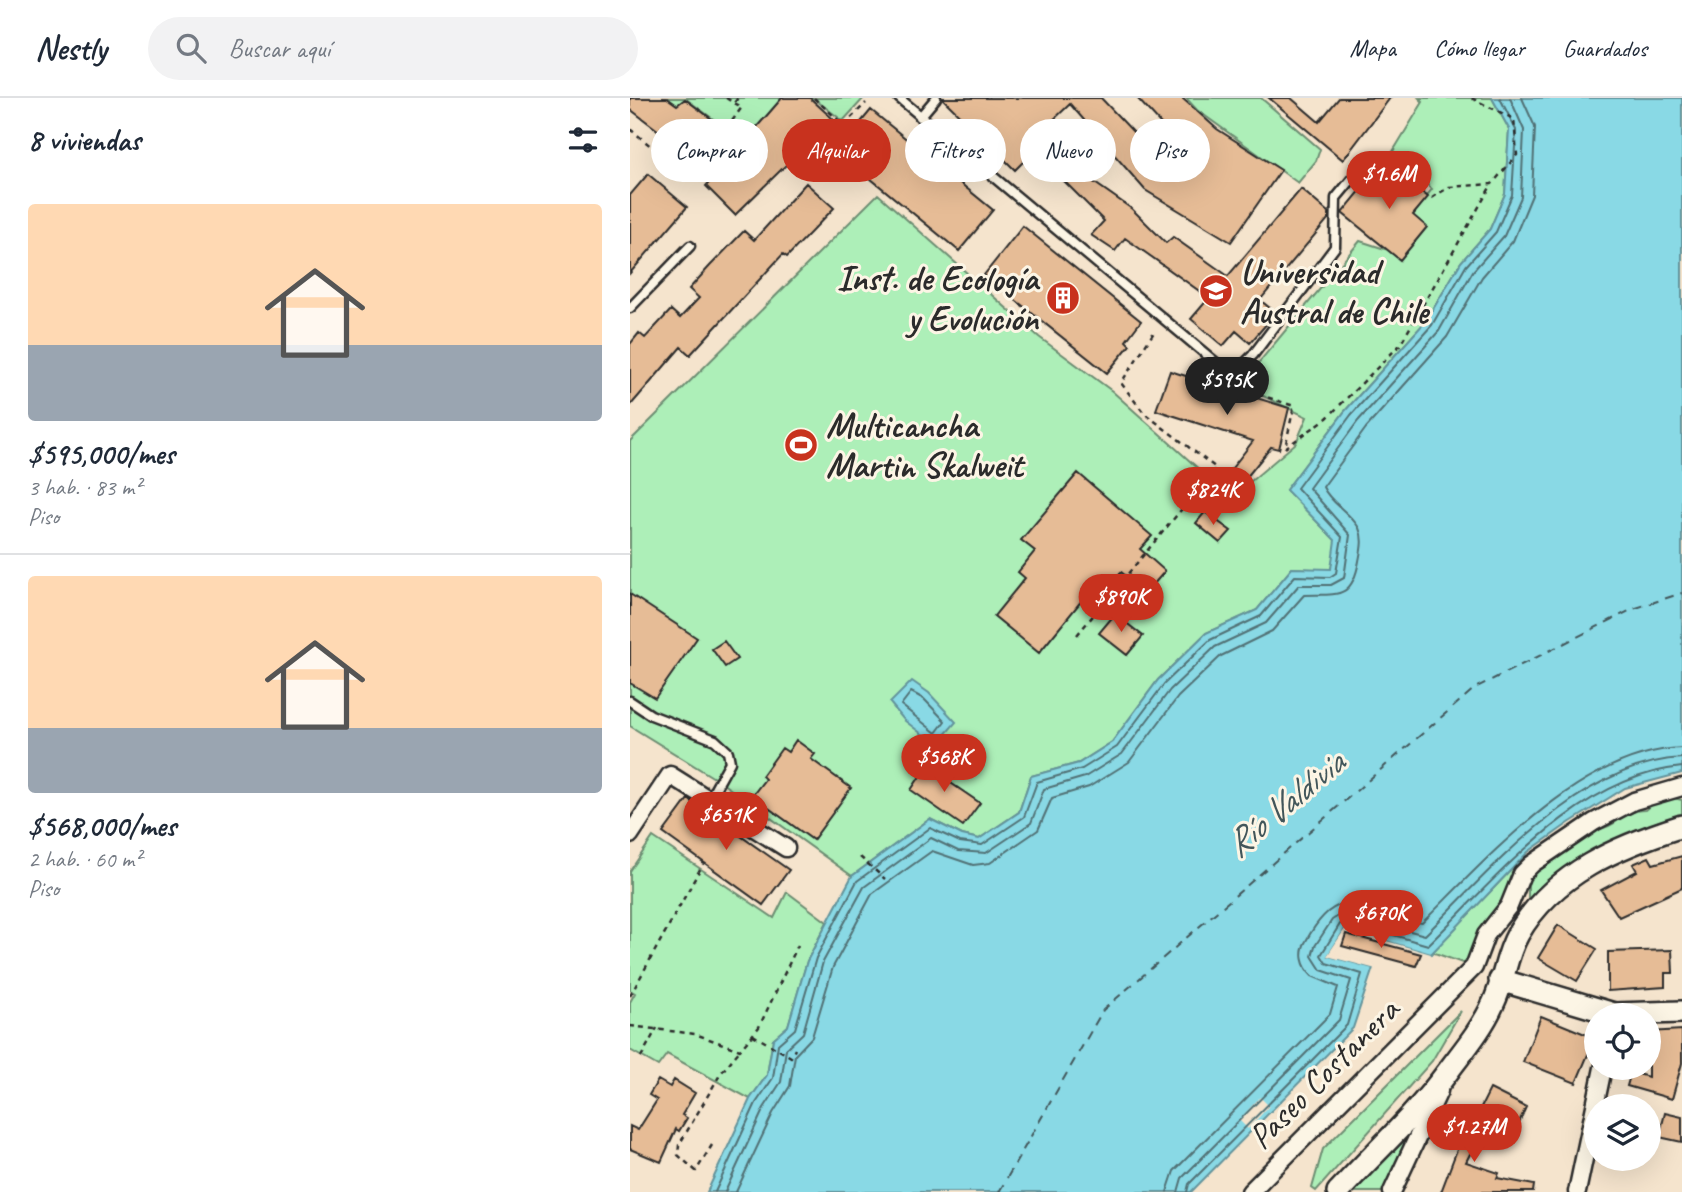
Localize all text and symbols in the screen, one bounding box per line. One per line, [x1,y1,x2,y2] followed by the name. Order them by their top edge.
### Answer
[148,17,638,80] search box
[35,27,106,69] text: Nestly
[172,29,210,67] icon: search
[228,32,330,65] text: Buscar aquí
[1349,33,1396,63] text: Mapa
[1434,33,1525,63] text: Cómo llegar
[1563,33,1647,63] text: Guardados
[651,119,768,182] chip: Comprar
[782,119,891,182] chip: Alquilar
[905,119,1006,182] chip: Filtros
[1020,119,1116,182] chip: Nuevo
[1130,119,1210,182] chip: Piso
[28,121,140,159] text: 8 viviendas
[564,121,602,159] icon: filters
[1340,152,1438,211] pin: $1.6M
[1363,159,1415,188] text: $1.6M
[1240,249,1430,334] place label: Universidad Austral de Chile
[252,250,378,376] icon: home
[837,256,1041,341] place label: Inst. de Ecología y Evolución
[1197,272,1235,310] school or university icon: Universidad Austral de Chile
[1044,279,1082,317] building icon: Inst. de Ecología y Evolución
[1178,358,1276,417] pin: $595K
[1201,365,1253,394] text: $595K
[826,403,1026,488] place label: Multicancha Martin Skalweit
[782,426,820,464] sports icon: Multicancha Martin Skalweit
[28,435,175,473] text: $595,000/mes
[1164,468,1262,527] pin: $824K
[28,473,141,502] text: 3 hab. · 83 m²
[1186,475,1240,504] text: $824K
[28,502,59,531] text: Piso
[1072,574,1170,634] pin: $890K
[1095,582,1147,611] text: $890K
[252,622,378,748] icon: home
[895,734,993,794] pin: $568K
[1215,738,1356,867] water label: Río Valdivia
[917,742,971,771] text: $568K
[677,792,775,852] pin: $651K
[699,800,753,829] text: $651K
[28,807,176,845] text: $568,000/mes
[28,845,141,874] text: 2 hab. · 60 m²
[28,874,59,903] text: Piso
[1332,890,1430,950] pin: $670K
[1354,898,1408,927] text: $670K
[1238,986,1410,1159] street label: Paseo Costanera
[1584,1003,1661,1171] map controls
[1584,1003,1661,1080] button: locate
[1584,1094,1661,1171] button: layers
[1417,1104,1531,1164] pin: $1.27M
[1443,1112,1505,1141] text: $1.27M

